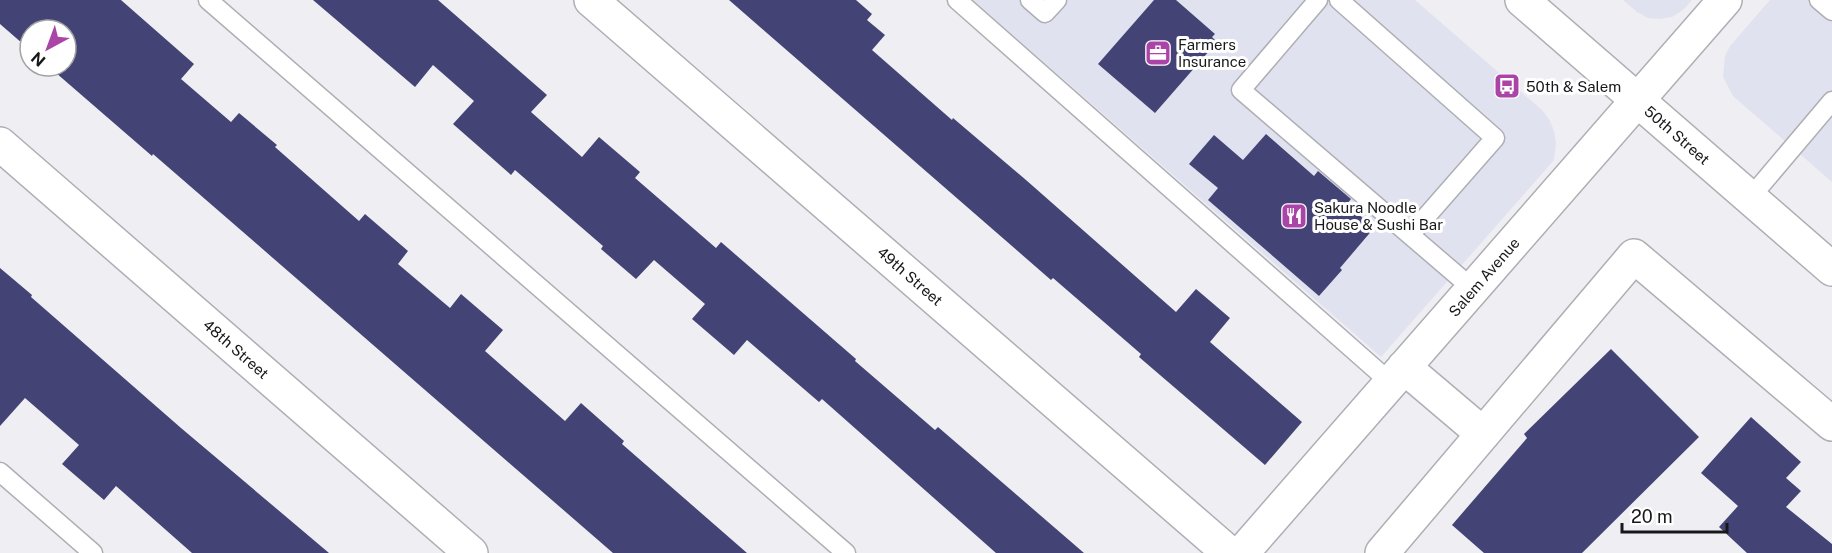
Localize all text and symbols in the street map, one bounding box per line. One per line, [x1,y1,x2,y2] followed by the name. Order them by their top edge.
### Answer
[18,18,78,78] north arrow
[1178,36,1246,70] place label: Farmers Insurance
[1143,38,1173,68] office icon: Farmers Insurance
[28,48,49,70] text: N
[1492,71,1522,101] bus stop icon: 50th & Salem
[1526,78,1621,95] place label: 50th & Salem
[1641,102,1713,168] street label: 50th Street
[1314,199,1443,233] place label: Sakura Noodle House & Sushi Bar
[1279,201,1309,231] restaurant icon: Sakura Noodle House & Sushi Bar
[1445,234,1523,320] street label: Salem Avenue
[874,243,946,309] street label: 49th Street
[200,316,272,382] street label: 48th Street
[1622,496,1727,534] scale bar
[1631,506,1673,527] text: 20 m

